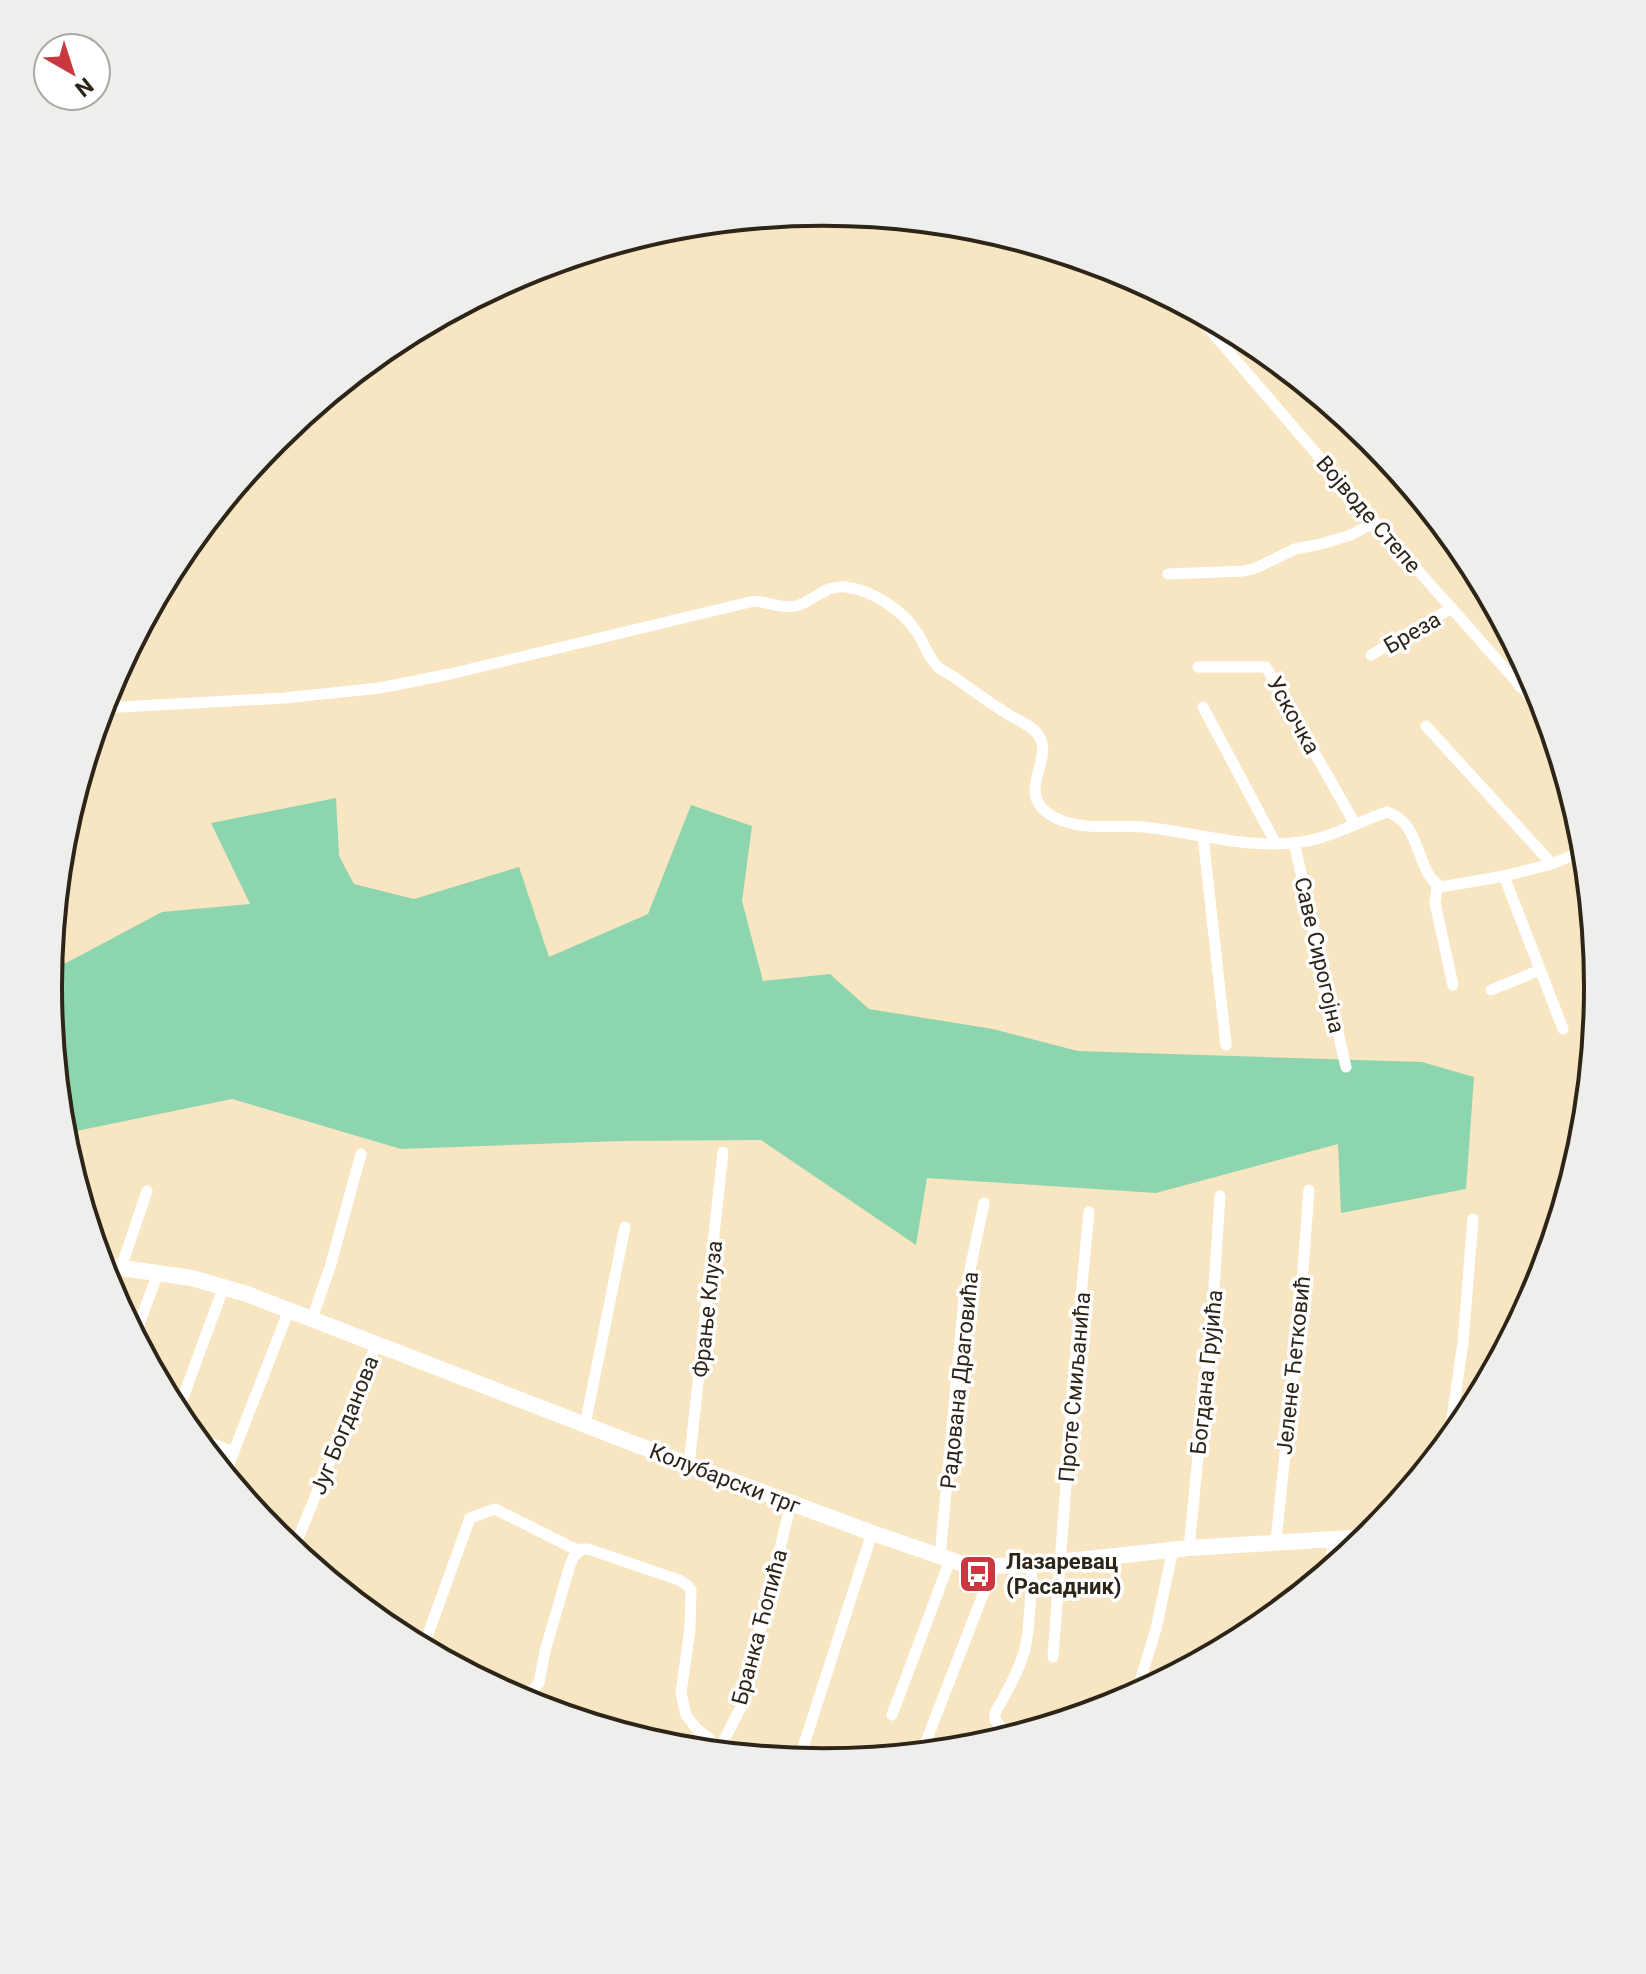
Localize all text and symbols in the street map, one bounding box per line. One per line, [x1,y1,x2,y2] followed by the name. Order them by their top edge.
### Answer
[32,32,112,112] north arrow
[70,73,98,102] text: N
[1311,451,1426,578] street label: Војводе Степе
[1380,606,1445,659] street label: Бреза
[1262,672,1325,758] street label: Ускочка
[1289,875,1350,1036] street label: Саве Сирогојна
[688,1239,727,1379] street label: Фрање Клуза
[936,1270,983,1490] street label: Радована Драговића
[1272,1274,1315,1456] street label: Јелене Ћетковић
[1185,1288,1228,1456] street label: Богдана Грујића
[1054,1291,1095,1483] street label: Проте Смиљанића
[305,1352,384,1498] street label: Југ Богданова
[646,1438,804,1519] street label: Колубарски трг
[727,1547,792,1708] street label: Бранка Ћопића
[1006,1549,1122,1599] place label: Лазаревац (Расадник)
[957,1553,999,1595] bus stop icon: Лазаревац (Расадник)

